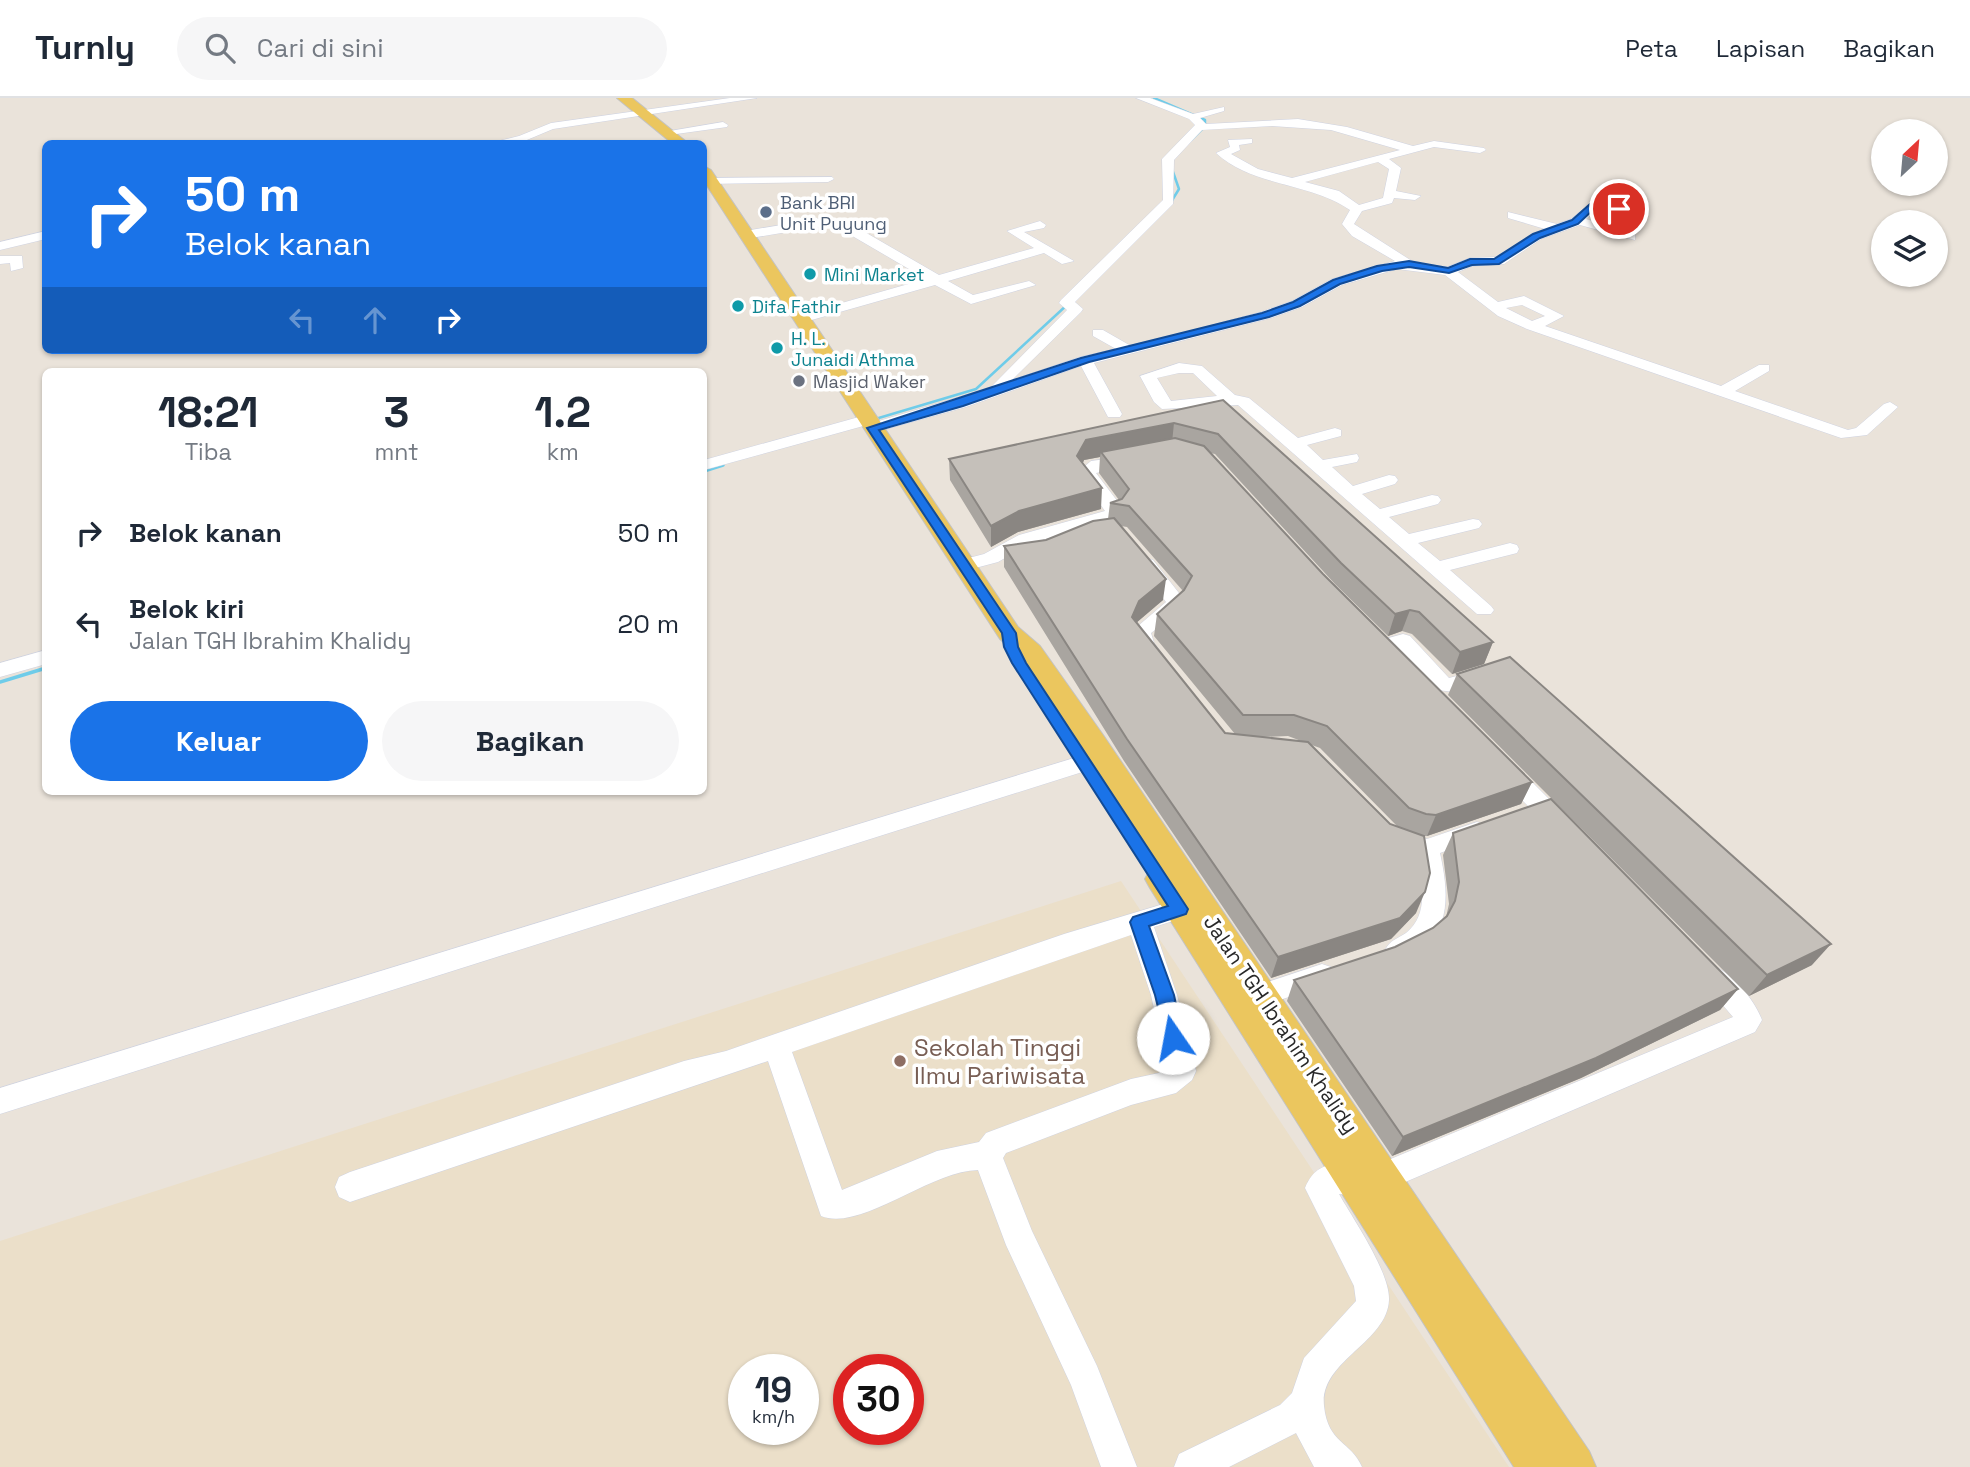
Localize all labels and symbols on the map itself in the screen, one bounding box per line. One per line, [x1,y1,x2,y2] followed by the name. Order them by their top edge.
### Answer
[1871,119,1948,196] north arrow
[1589,179,1649,239] pin
[780,191,887,235] place label: Bank BRI Unit Puyung
[758,204,774,220] marker: Bank BRI Unit Puyung
[824,263,925,286] place label: Mini Market
[802,266,818,282] marker: Mini Market
[752,295,841,318] place label: Difa Fathir
[730,298,746,314] marker: Difa Fathir
[791,327,915,371] place label: H. L. Junaidi Athma
[769,340,785,356] marker: H. L. Junaidi Athma
[813,370,926,393] place label: Masjid Waker
[791,373,807,389] marker: Masjid Waker
[1198,910,1364,1138] street label: Jalan TGH Ibrahim Khalidy
[1136,1001,1210,1075] position arrow
[914,1032,1086,1091] place label: Sekolah Tinggi Ilmu Pariwisata
[892,1053,908,1069] marker: Sekolah Tinggi Ilmu Pariwisata
[833,1354,924,1445] speed limit sign: 30

